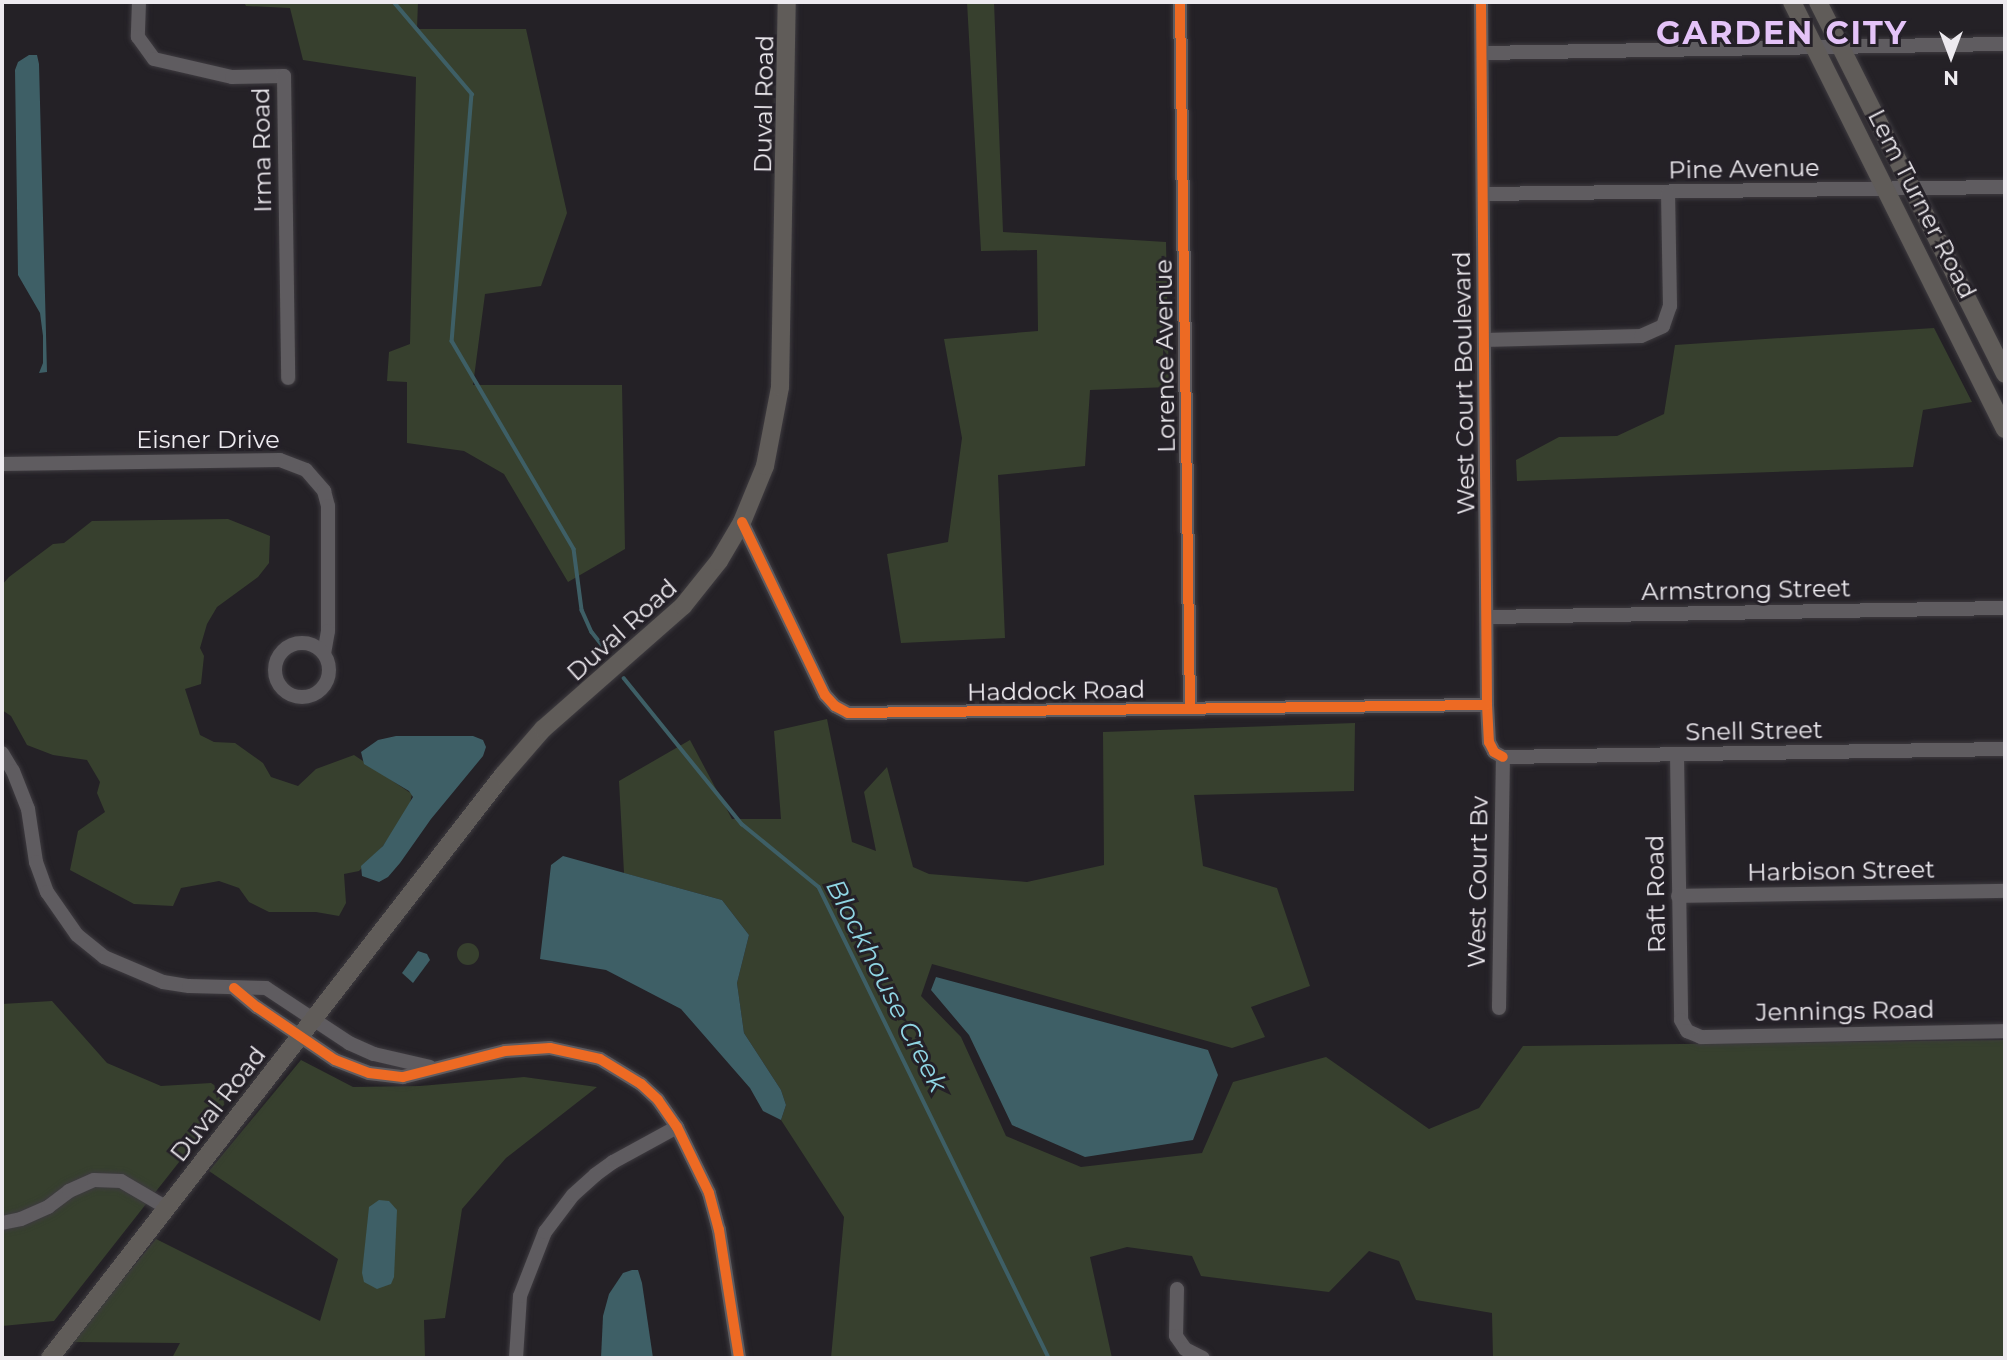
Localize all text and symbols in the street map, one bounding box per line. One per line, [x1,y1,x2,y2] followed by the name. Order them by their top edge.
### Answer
[1657,14,1907,52] district label: GARDEN CITY
[1916,21,1986,91] north arrow
[748,35,780,173] street label: Duval Road
[1943,66,1959,89] text: N
[247,87,277,213] street label: Irma Road
[1862,105,1982,303] street label: Lem Turner Road
[1668,153,1820,185] street label: Pine Avenue
[1447,251,1481,515] street label: West Court Boulevard
[1149,259,1181,453] street label: Lorence Avenue
[136,426,280,454] street label: Eisner Drive
[561,573,683,687] street label: Duval Road
[1641,574,1851,606] street label: Armstrong Street
[967,675,1145,707] street label: Haddock Road
[1685,715,1823,747] street label: Snell Street
[1462,796,1494,968] street label: West Court Bv
[1641,835,1671,953] street label: Raft Road
[1747,855,1935,887] street label: Harbison Street
[819,874,953,1098] water label: Blockhouse Creek
[1755,995,1935,1027] street label: Jennings Road
[164,1041,272,1167] street label: Duval Road

